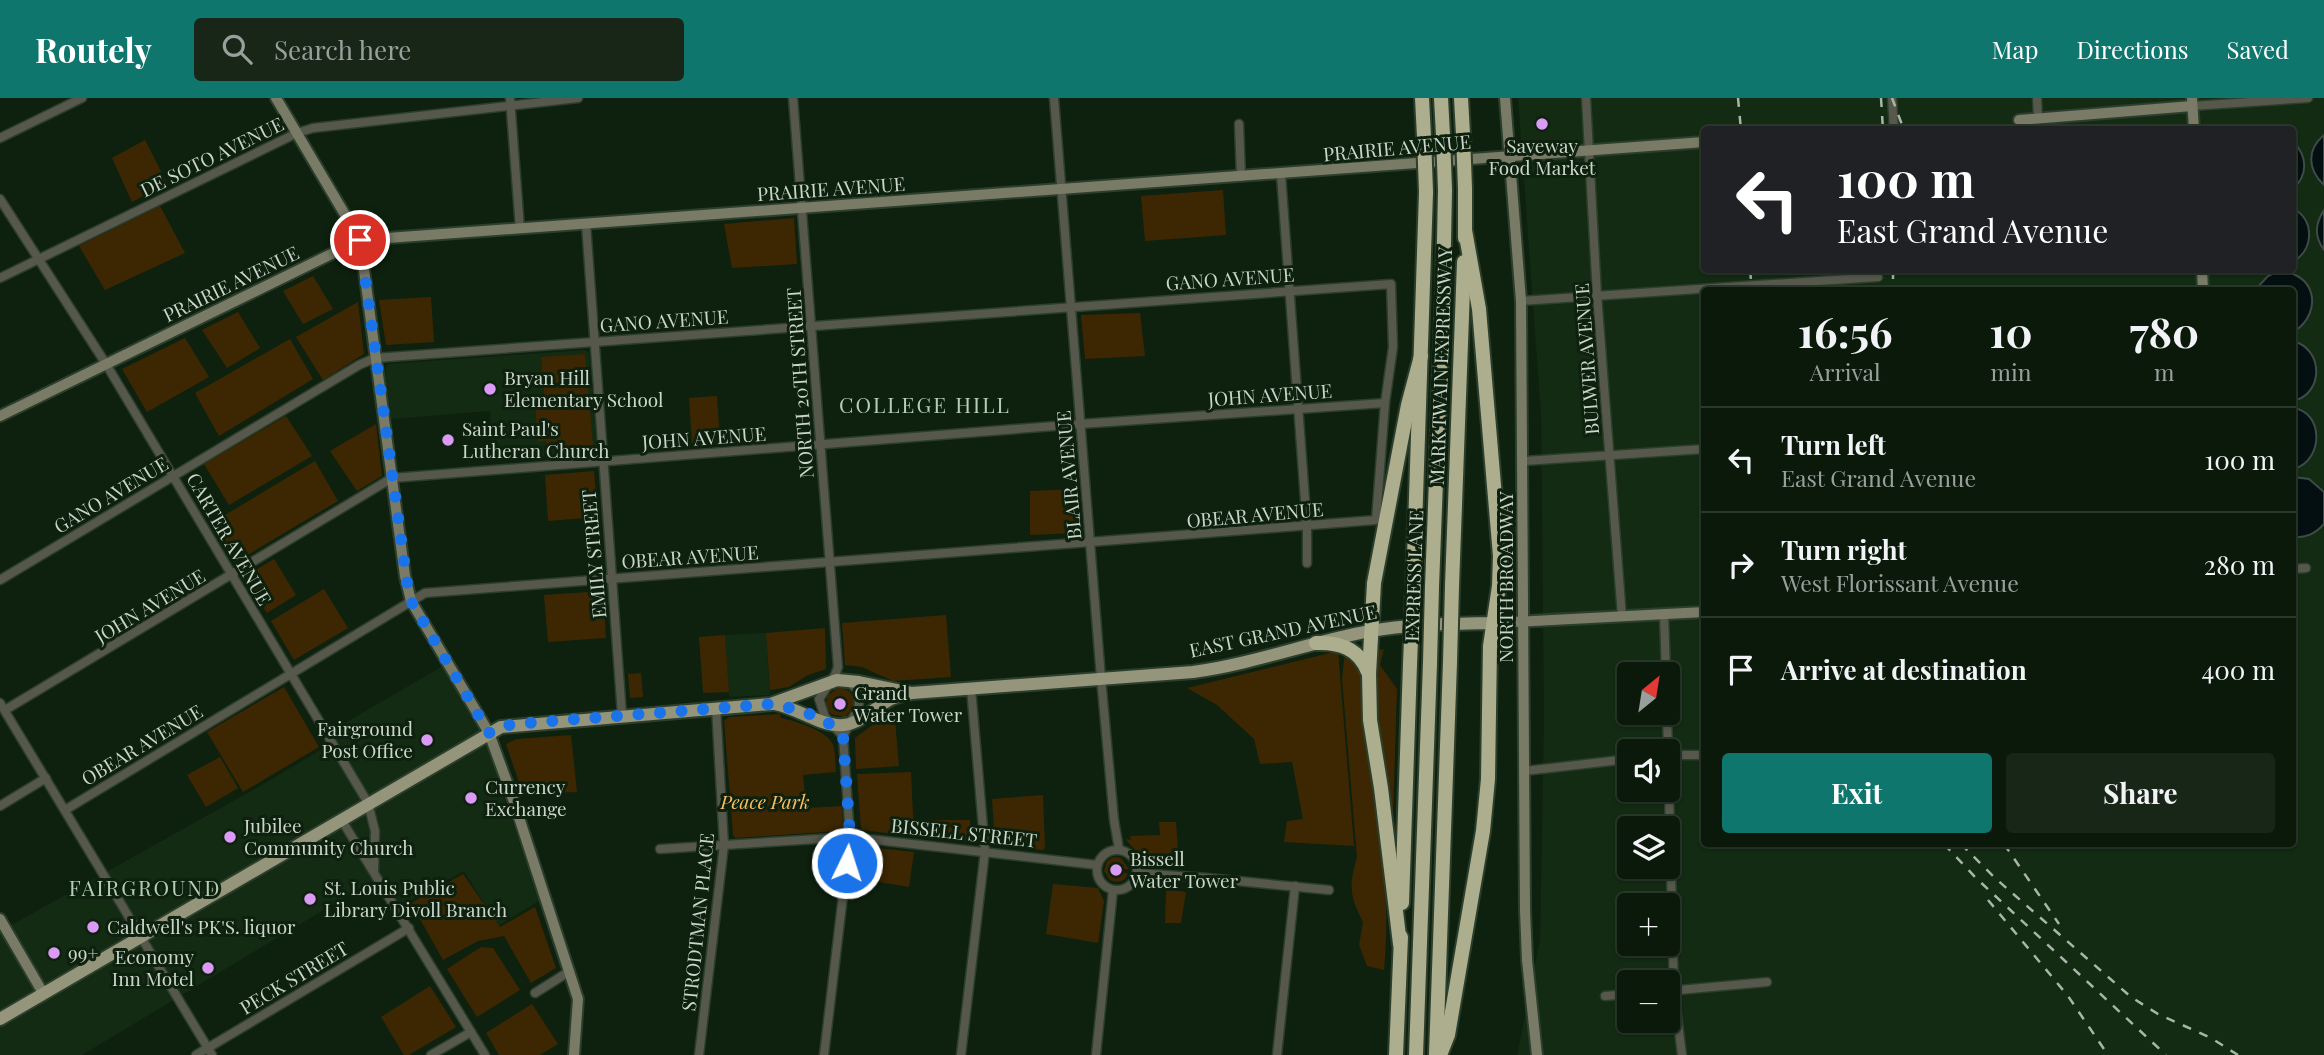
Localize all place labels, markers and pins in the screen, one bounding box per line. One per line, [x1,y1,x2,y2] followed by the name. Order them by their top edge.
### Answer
[1534,116,1550,132] marker: Saveway Food Market
[1488,132,1596,180] place label: Saveway Food Market
[330,210,390,270] pin
[504,364,664,412] place label: Bryan Hill Elementary School
[482,381,498,397] marker: Bryan Hill Elementary School
[462,415,609,463] place label: Saint Paul's Lutheran Church
[440,432,456,448] marker: Saint Paul's Lutheran Church
[853,679,963,727] place label: Grand Water Tower
[832,696,848,712] marker: Grand Water Tower
[317,715,413,763] place label: Fairground Post Office
[419,732,435,748] marker: Fairground Post Office
[485,773,567,821] place label: Currency Exchange
[463,790,479,806] marker: Currency Exchange
[243,812,413,860] place label: Jubilee Community Church
[222,829,238,845] marker: Jubilee Community Church
[1129,845,1239,893] place label: Bissell Water Tower
[1108,862,1124,878] marker: Bissell Water Tower
[324,874,507,922] place label: St. Louis Public Library Divoll Branch
[302,891,318,907] marker: St. Louis Public Library Divoll Branch
[107,913,296,939] place label: Caldwell's PK'S. liquor
[85,919,101,935] marker: Caldwell's PK'S. liquor
[68,939,99,965] place label: 99+
[112,943,195,991] place label: Economy Inn Motel
[46,945,62,961] marker: 99+
[200,960,216,976] marker: Economy Inn Motel

